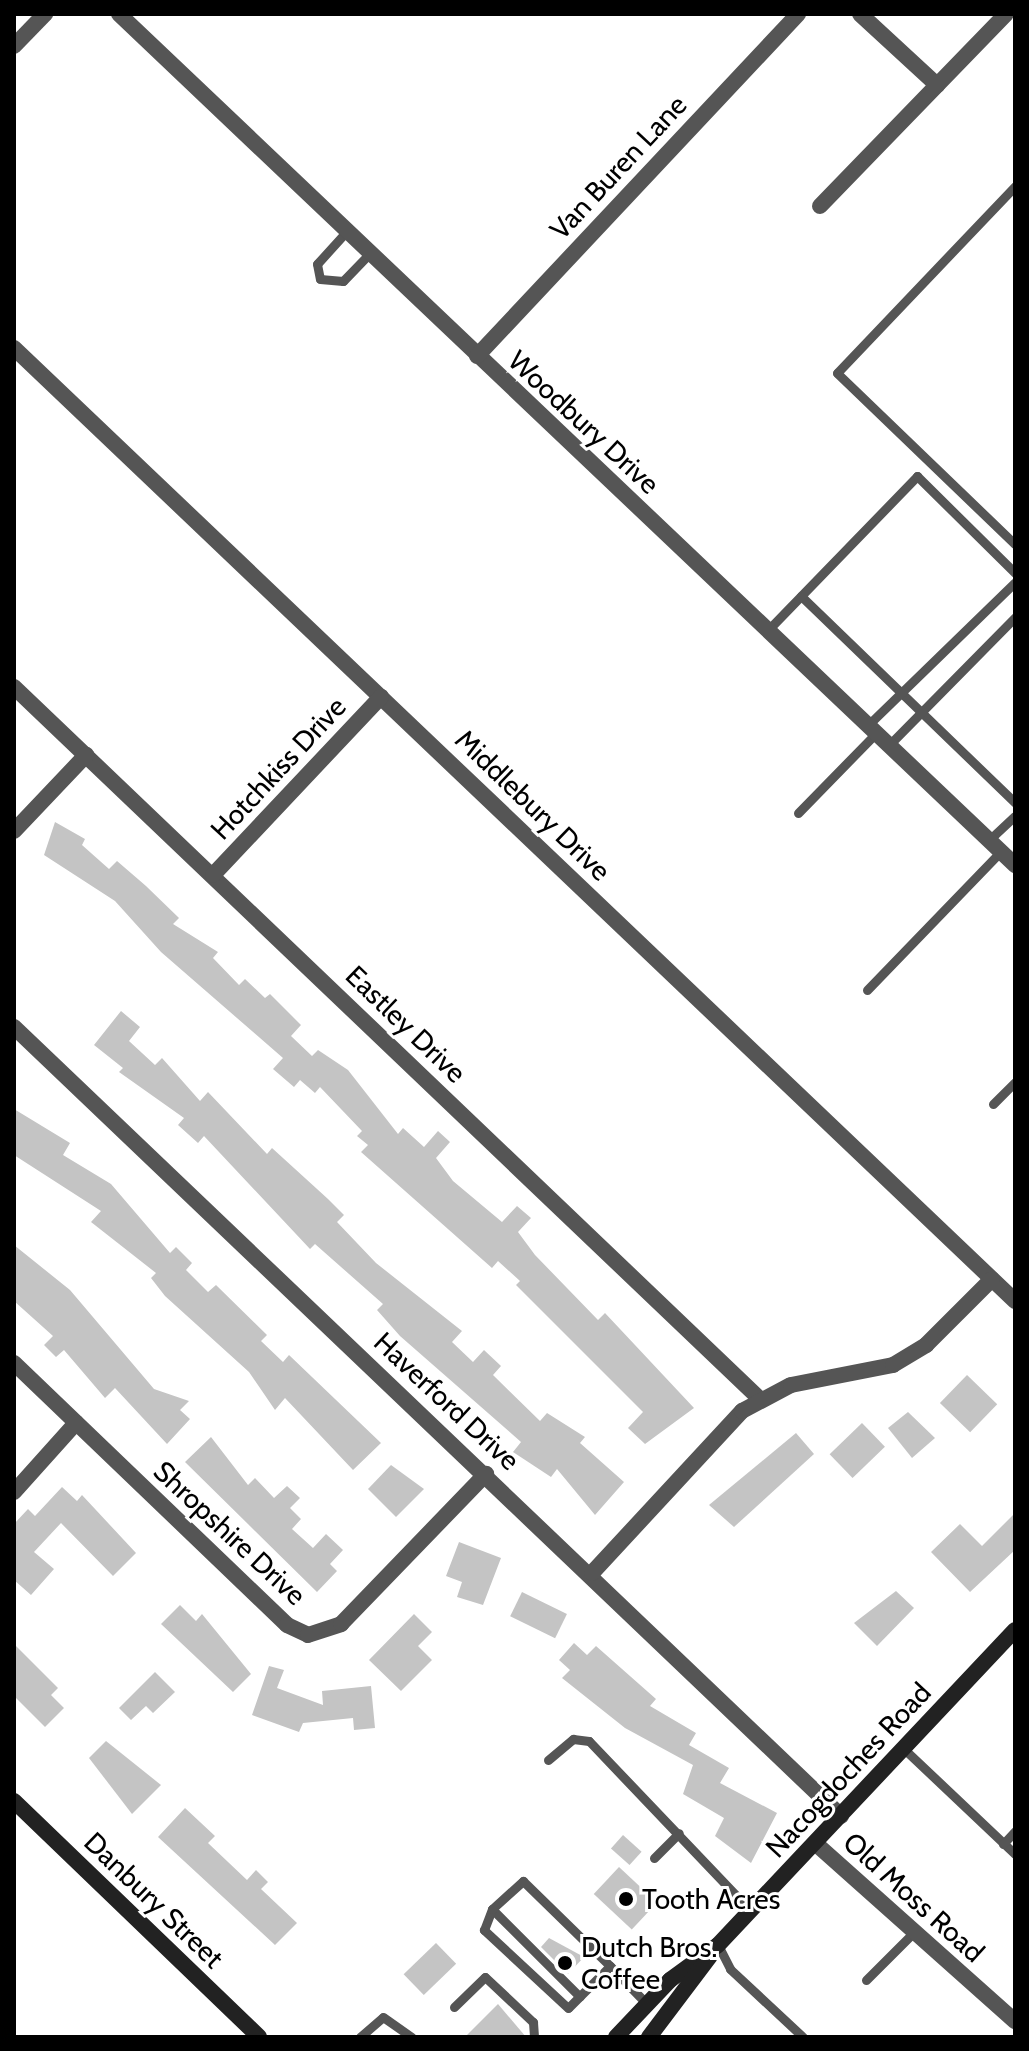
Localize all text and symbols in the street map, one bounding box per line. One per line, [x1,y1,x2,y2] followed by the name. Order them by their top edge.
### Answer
[543,88,693,246] street label: Van Buren Lane
[502,344,666,500] street label: Woodbury Drive
[203,690,353,846] street label: Hotchkiss Drive
[448,723,618,887] street label: Middlebury Drive
[339,958,473,1090] street label: Eastley Drive
[367,1325,527,1477] street label: Haverford Drive
[147,1454,313,1612] street label: Shropshire Drive
[758,1676,938,1864] street label: Nacogdoches Road
[77,1825,231,1975] street label: Danbury Street
[837,1825,991,1969] street label: Old Moss Road
[642,1882,780,1916] place label: Tooth Acres
[617,1890,635,1908] marker: Tooth Acres
[581,1930,717,1996] place label: Dutch Bros. Coffee
[556,1954,574,1972] marker: Dutch Bros. Coffee

